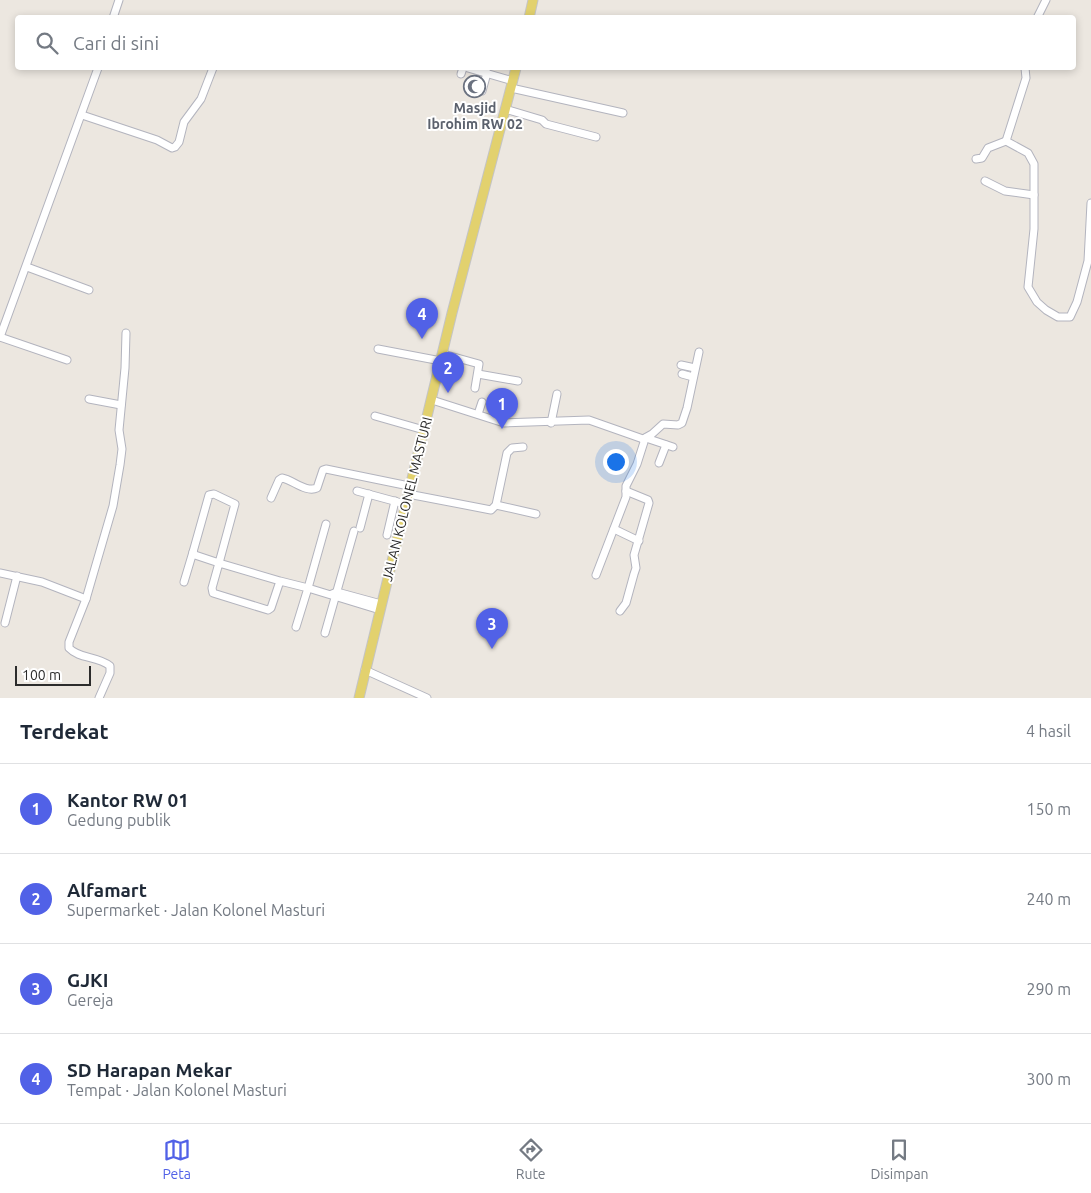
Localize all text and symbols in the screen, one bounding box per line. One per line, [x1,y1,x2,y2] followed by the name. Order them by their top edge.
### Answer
[15,15,1076,70] search box
[33,29,61,57] icon: search
[73,32,159,54] text: Cari di sini
[463,74,487,98] mosque icon: Masjid Ibrohim RW 02
[427,100,523,132] place label: Masjid Ibrohim RW 02
[406,298,438,339] pin: 4
[432,352,464,393] pin: 2
[486,388,518,429] pin: 1
[379,415,435,583] street label: JALAN KOLONEL MASTURI
[603,449,629,475] your location
[476,608,508,649] pin: 3
[15,663,91,686] scale bar
[22,667,61,683] text: 100 m
[20,719,108,743] text: Terdekat
[1026,722,1071,740] text: 4 hasil
[67,789,189,811] text: Kantor RW 01
[31,800,41,818] text: 1
[1026,800,1071,818] text: 150 m
[67,811,171,829] text: Gedung publik
[67,879,147,901] text: Alfamart
[31,890,41,908] text: 2
[1026,890,1071,908] text: 240 m
[67,901,325,919] text: Supermarket · Jalan Kolonel Masturi
[67,969,108,991] text: GJKI
[31,980,41,998] text: 3
[1026,980,1071,998] text: 290 m
[67,991,113,1009] text: Gereja
[67,1059,232,1081] text: SD Harapan Mekar
[31,1070,41,1088] text: 4
[1026,1070,1071,1088] text: 300 m
[67,1081,287,1099] text: Tempat · Jalan Kolonel Masturi
[162,1136,191,1182] tab: Peta
[516,1136,546,1182] tab: Rute
[870,1136,929,1182] tab: Disimpan

